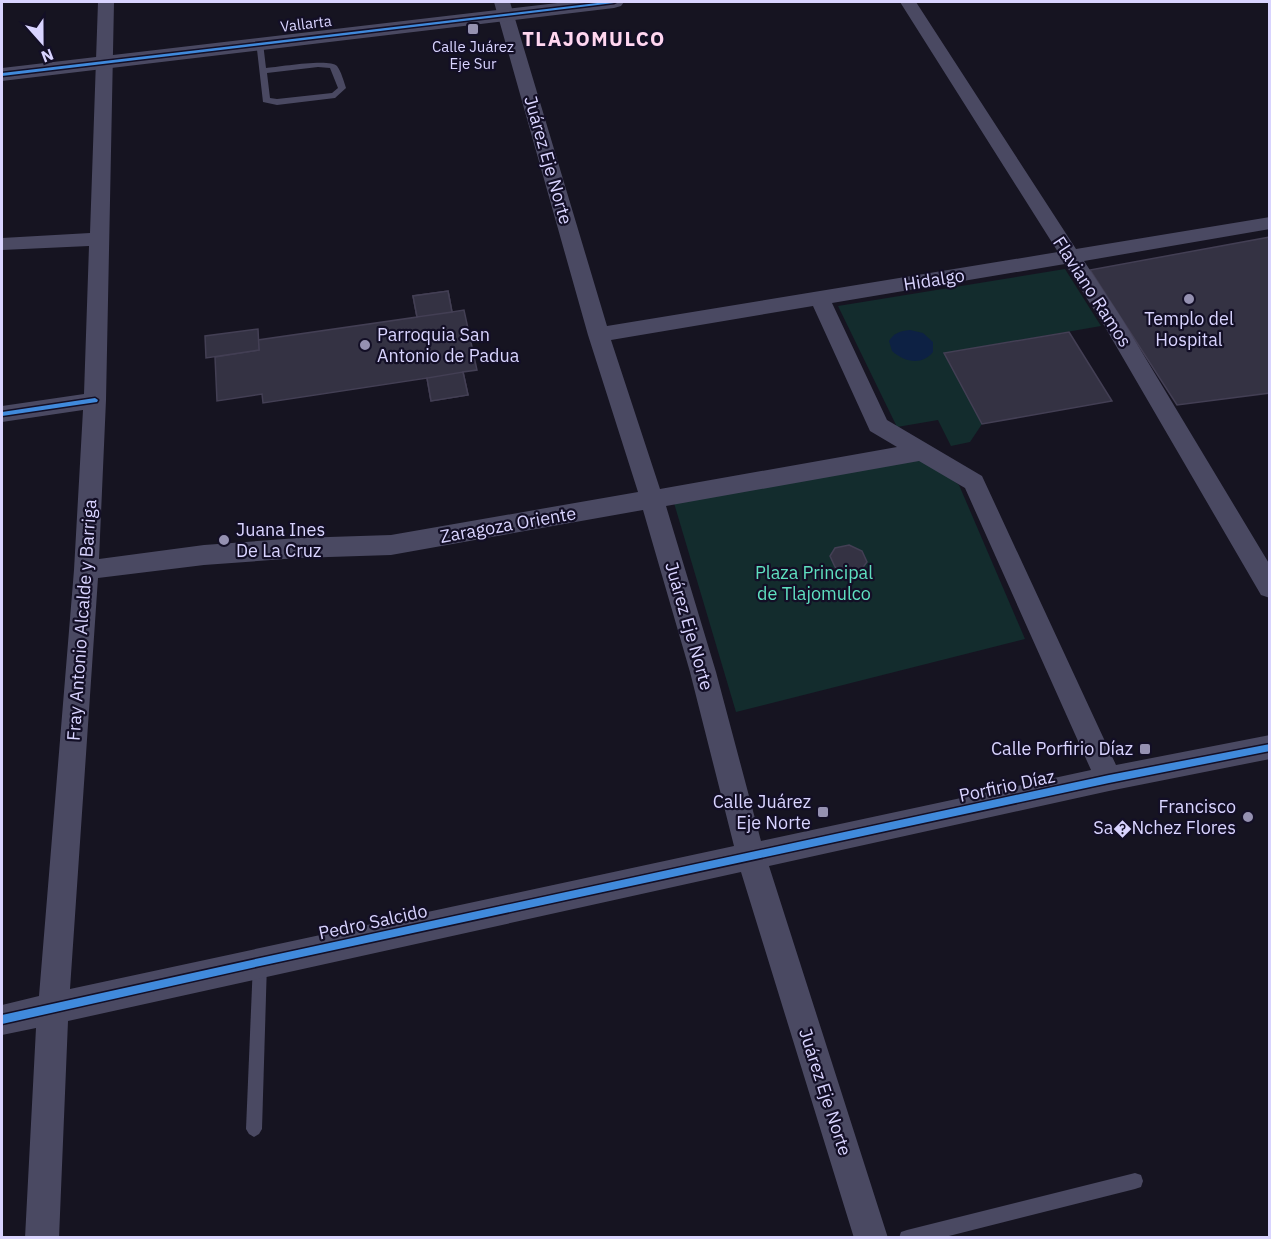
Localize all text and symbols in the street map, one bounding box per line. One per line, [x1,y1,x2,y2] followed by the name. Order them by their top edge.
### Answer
[279,11,333,36] street label: Vallarta
[12,12,72,72] north arrow
[466,22,480,36] marker: Calle Juárez Eje Sur
[522,25,666,52] district label: TLAJOMULCO
[432,37,514,73] place label: Calle Juárez Eje Sur
[38,45,56,67] text: N
[519,93,578,227] street label: Juárez Eje Norte
[1048,232,1137,351] street label: Flaviano Ramos
[902,263,966,296] street label: Hidalgo
[1182,292,1196,306] marker: Templo del Hospital
[1144,307,1234,351] place label: Templo del Hospital
[377,323,520,367] place label: Parroquia San Antonio de Padua
[358,338,372,352] marker: Parroquia San Antonio de Padua
[62,498,101,742] street label: Fray Antonio Alcalde y Barriga
[438,501,578,548] street label: Zaragoza Oriente
[236,518,325,562] place label: Juana Ines De La Cruz
[217,533,231,547] marker: Juana Ines De La Cruz
[660,559,719,693] street label: Juárez Eje Norte
[755,561,873,605] park label: Plaza Principal de Tlajomulco
[991,737,1133,760] place label: Calle Porfirio Díaz
[1138,742,1152,756] marker: Calle Porfirio Díaz
[957,764,1057,807] street label: Porfirio Díaz
[713,790,811,834] place label: Calle Juárez Eje Norte
[1093,795,1236,839] place label: Francisco Sa�Nchez Flores
[816,805,830,819] marker: Calle Juárez Eje Norte
[1241,810,1255,824] marker: Francisco Sa�Nchez Flores
[316,899,429,944] street label: Pedro Salcido
[794,1025,857,1159] street label: Juárez Eje Norte

